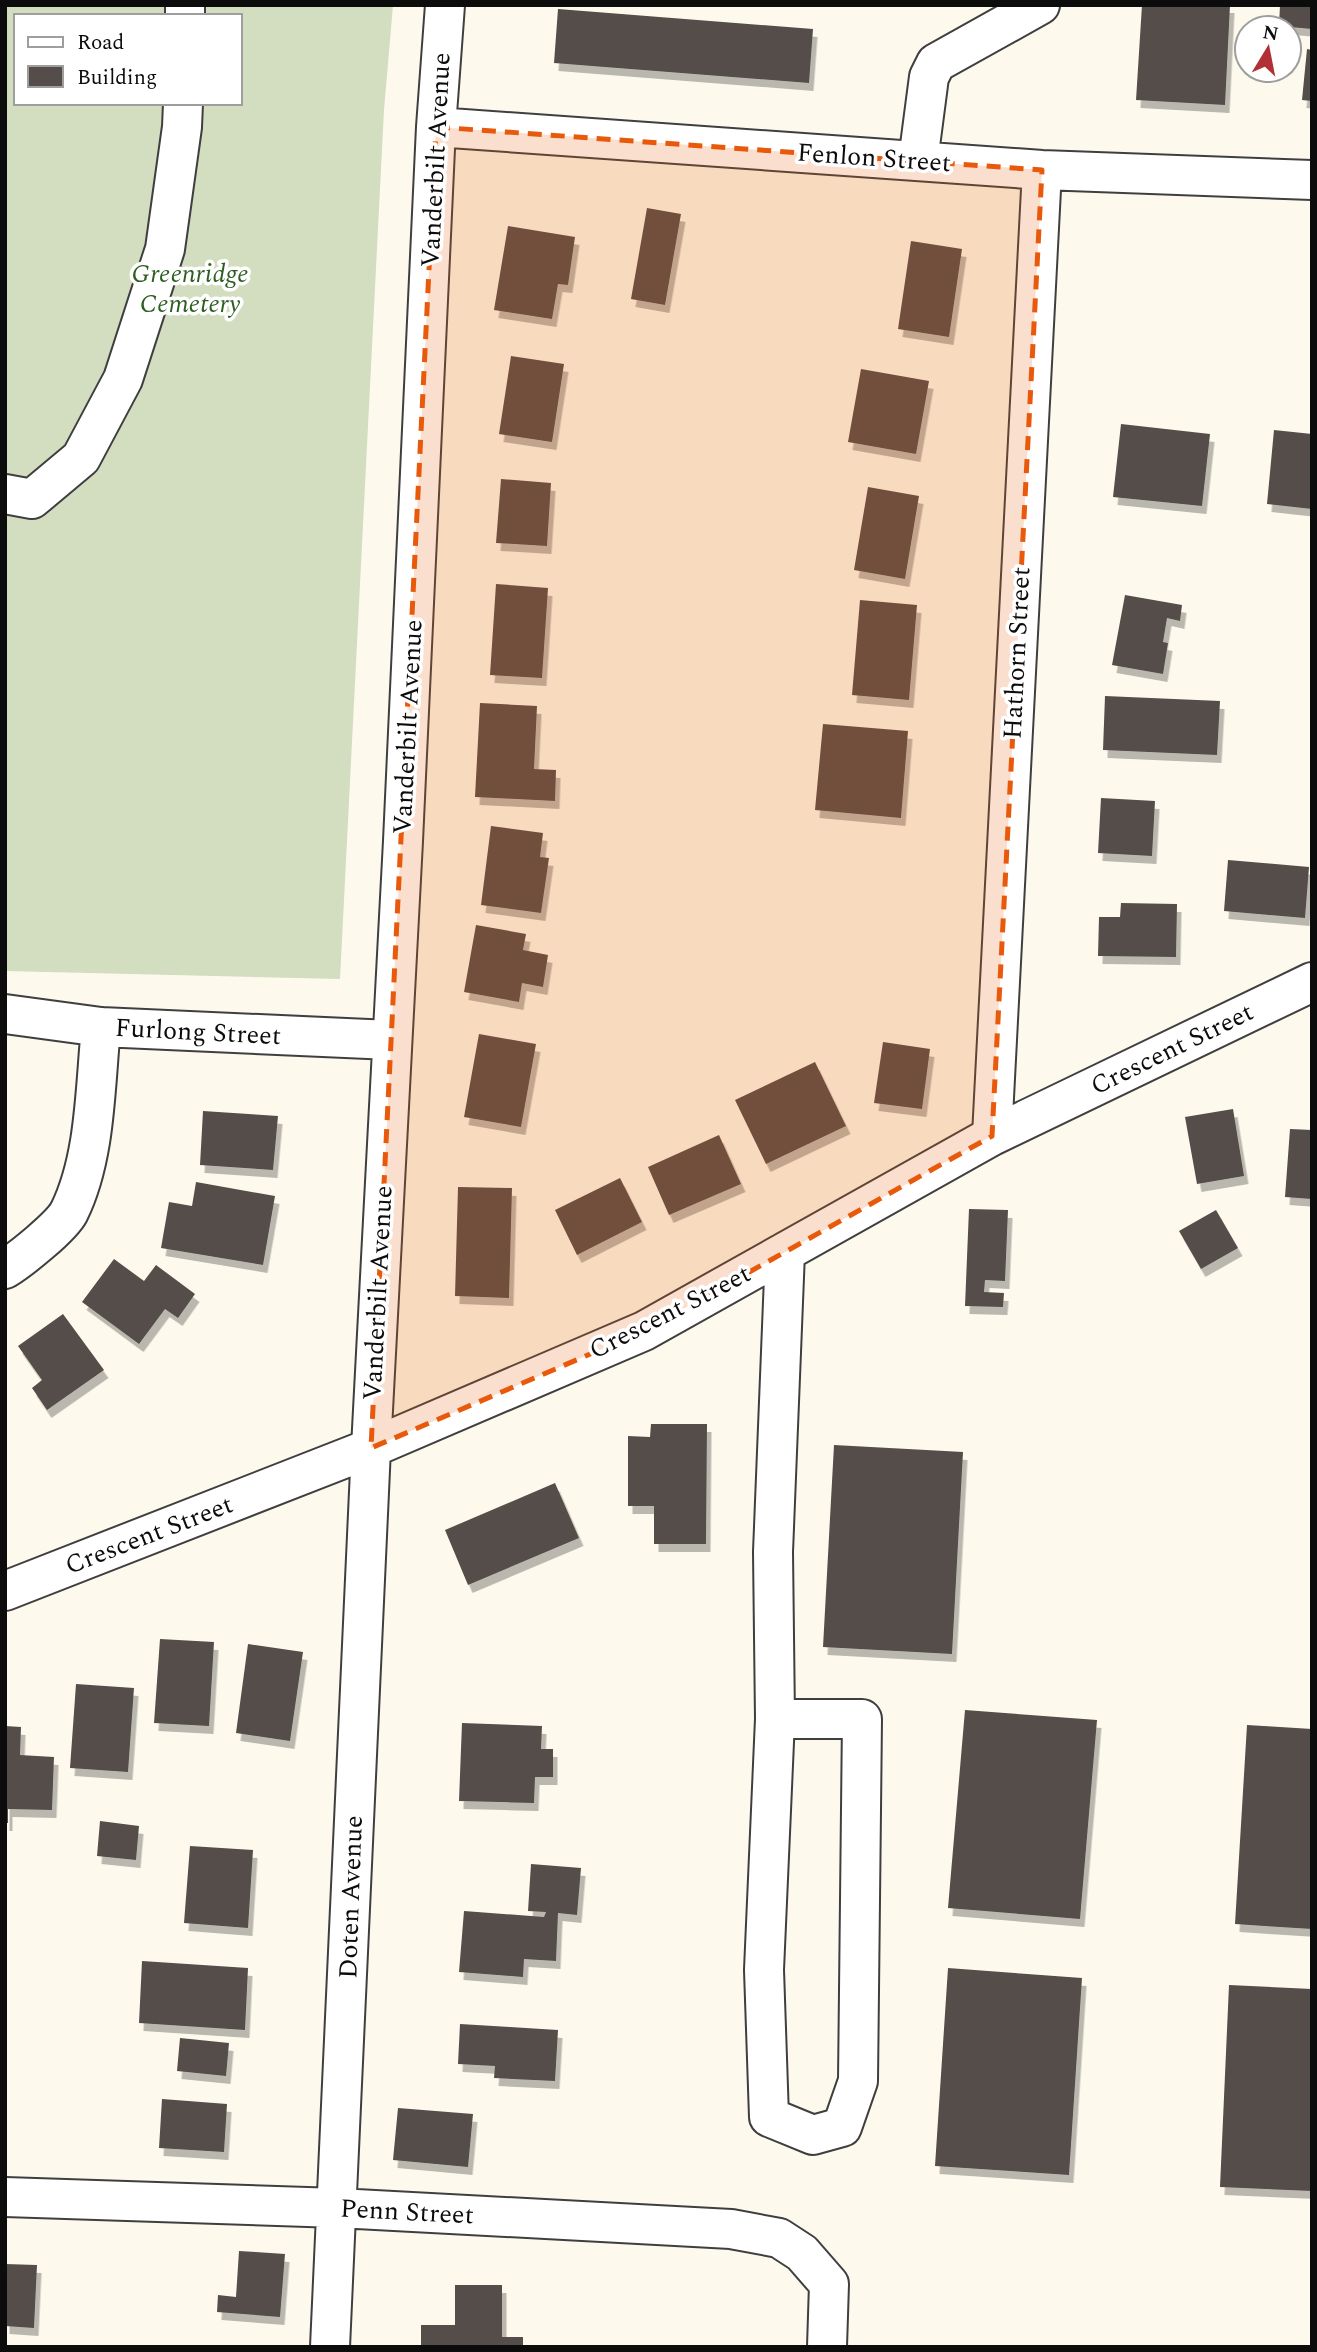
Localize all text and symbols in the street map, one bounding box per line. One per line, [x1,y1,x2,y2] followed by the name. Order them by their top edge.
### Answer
[14,14,242,105] legend
[1233,14,1303,84] north arrow
[1261,18,1281,49] text: N
[77,27,124,59] text: Road
[410,52,462,268] street label: Vanderbilt Avenue
[77,62,157,94] text: Building
[796,133,952,183] street label: Fenlon Street
[131,254,249,324] park label: Greenridge Cemetery
[993,566,1041,740] street label: Hathorn Street
[382,619,434,835] street label: Vanderbilt Avenue
[1084,992,1260,1106] street label: Crescent Street
[114,1008,282,1056] street label: Furlong Street
[352,1185,404,1401] street label: Vanderbilt Avenue
[582,1254,758,1370] street label: Crescent Street
[59,1485,239,1585] street label: Crescent Street
[328,1815,374,1979] street label: Doten Avenue
[339,2189,475,2235] street label: Penn Street

